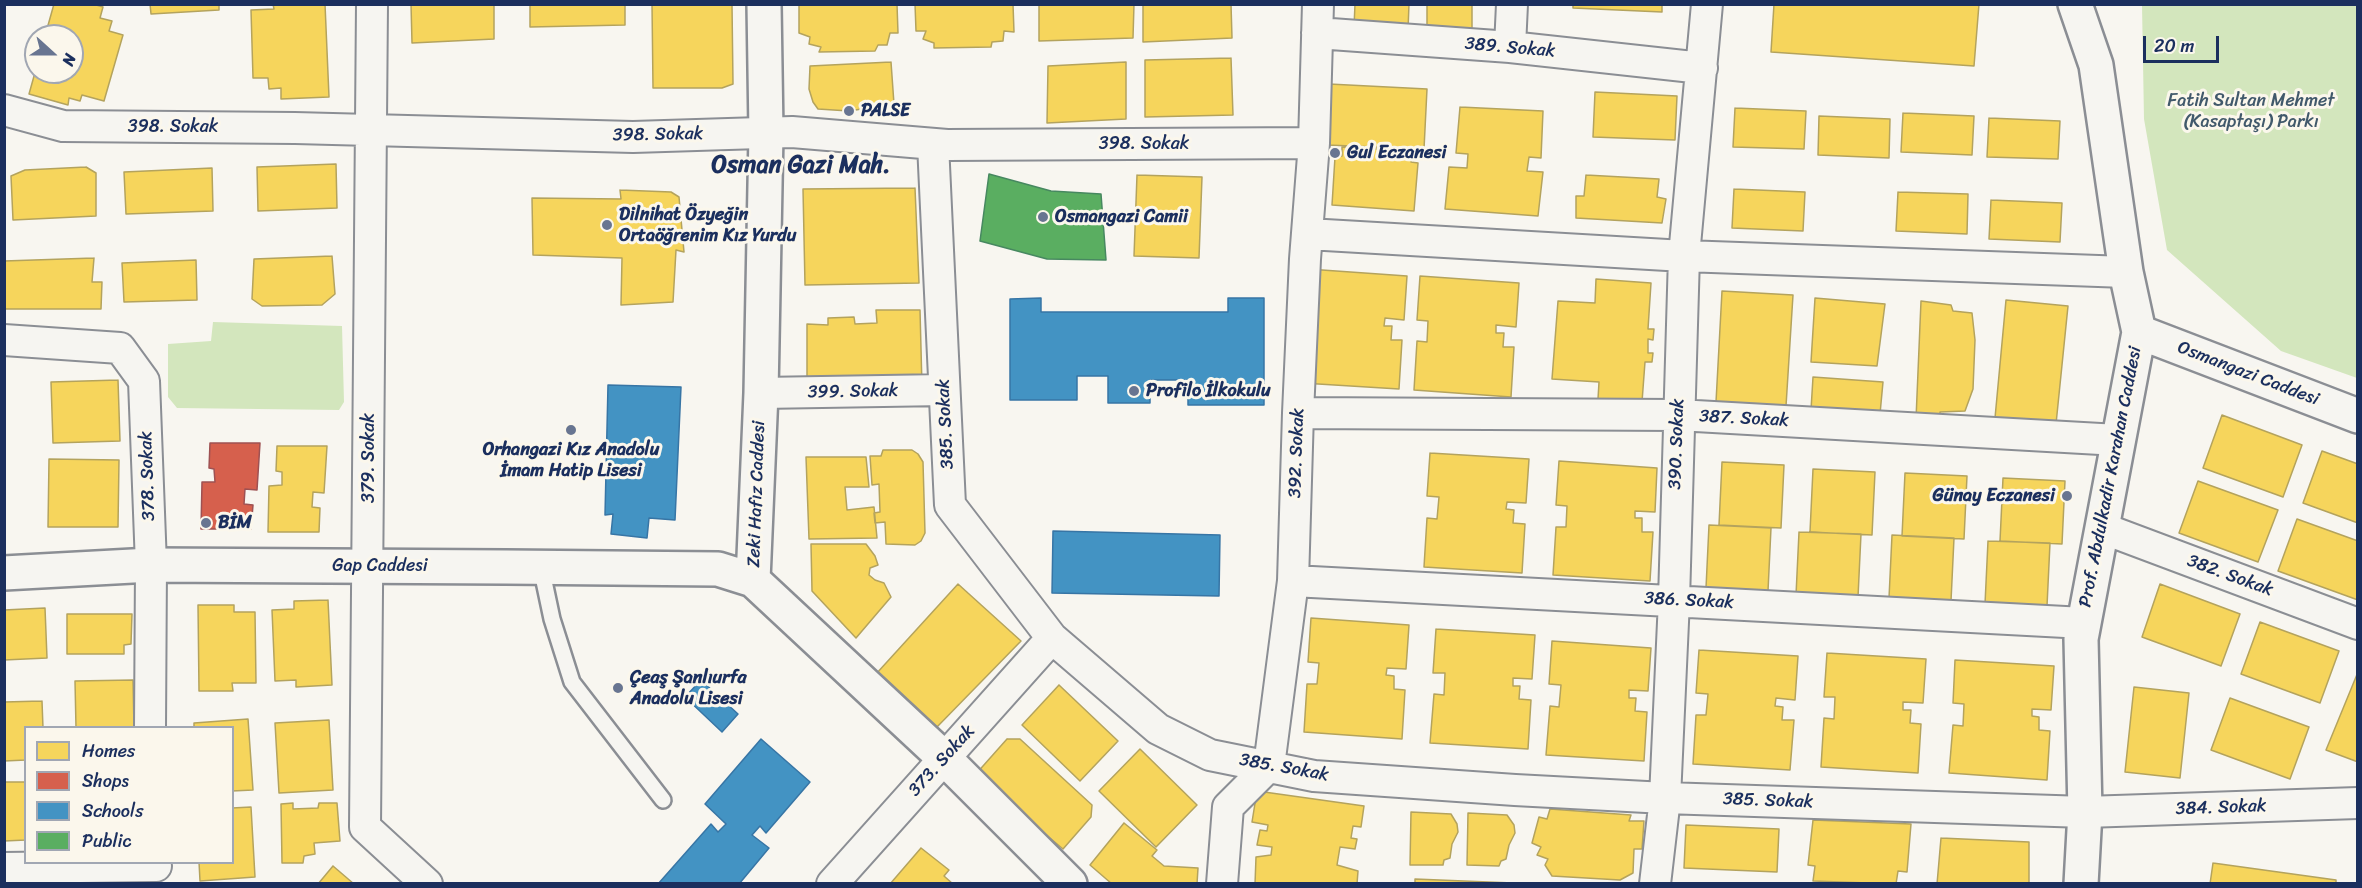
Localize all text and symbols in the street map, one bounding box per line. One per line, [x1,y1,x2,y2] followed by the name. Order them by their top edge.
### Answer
[24,24,84,84] north arrow
[2146,24,2222,62] scale bar
[2154,30,2194,62] text: 20 m
[1464,33,1556,63] street label: 389. Sokak
[54,50,85,70] text: N
[2168,90,2334,132] park label: Fatih Sultan Mehmet (Kasaptaşı) Parkı
[861,100,910,122] place label: PALSE
[842,104,856,118] marker: PALSE
[128,116,218,138] street label: 398. Sokak
[613,123,703,147] street label: 398. Sokak
[1099,133,1189,155] street label: 398. Sokak
[1347,142,1447,164] place label: Gul Eczanesi
[1328,146,1342,160] marker: Gul Eczanesi
[711,152,891,180] district label: Osman Gazi Mah.
[619,204,796,246] place label: Dilnihat Özyeğin Ortaöğrenim Kız Yurdu
[1055,206,1188,228] place label: Osmangazi Camii
[1036,210,1050,224] marker: Osmangazi Camii
[600,218,614,232] marker: Dilnihat Özyeğin Ortaöğrenim Kız Yurdu
[2174,337,2322,411] street label: Osmangazi Caddesi
[2075,345,2147,609] street label: Prof. Abdulkadir Karahan Caddesi
[933,378,959,470] street label: 385. Sokak
[807,380,899,404] street label: 399. Sokak
[1146,380,1271,402] place label: Profilo İlkokulu
[1127,384,1141,398] marker: Profilo İlkokulu
[1665,398,1689,490] street label: 390. Sokak
[1699,406,1789,432] street label: 387. Sokak
[1285,408,1309,498] street label: 392. Sokak
[358,413,380,503] street label: 379. Sokak
[744,420,770,568] street label: Zeki Hafız Caddesi
[564,423,578,437] marker: Orhangazi Kız Anadolu İmam Hatip Lisesi
[136,431,160,521] street label: 378. Sokak
[483,439,659,482] place label: Orhangazi Kız Anadolu İmam Hatip Lisesi
[1933,485,2055,507] place label: Günay Eczanesi
[2060,489,2074,503] marker: Günay Eczanesi
[218,512,252,534] place label: BİM
[199,516,213,530] marker: BİM
[2184,550,2276,602] street label: 382. Sokak
[332,555,428,577] street label: Gap Caddesi
[1644,588,1734,614] street label: 386. Sokak
[630,667,746,710] place label: Çeaş Şanlıurfa Anadolu Lisesi
[611,681,625,695] marker: Çeaş Şanlıurfa Anadolu Lisesi
[904,721,980,801] street label: 373. Sokak
[24,726,234,864] legend
[82,735,135,767] text: Homes
[1238,750,1330,786] street label: 385. Sokak
[82,765,129,797] text: Shops
[1722,789,1814,813] street label: 385. Sokak
[82,795,143,827] text: Schools
[2175,796,2267,820] street label: 384. Sokak
[82,825,132,857] text: Public

